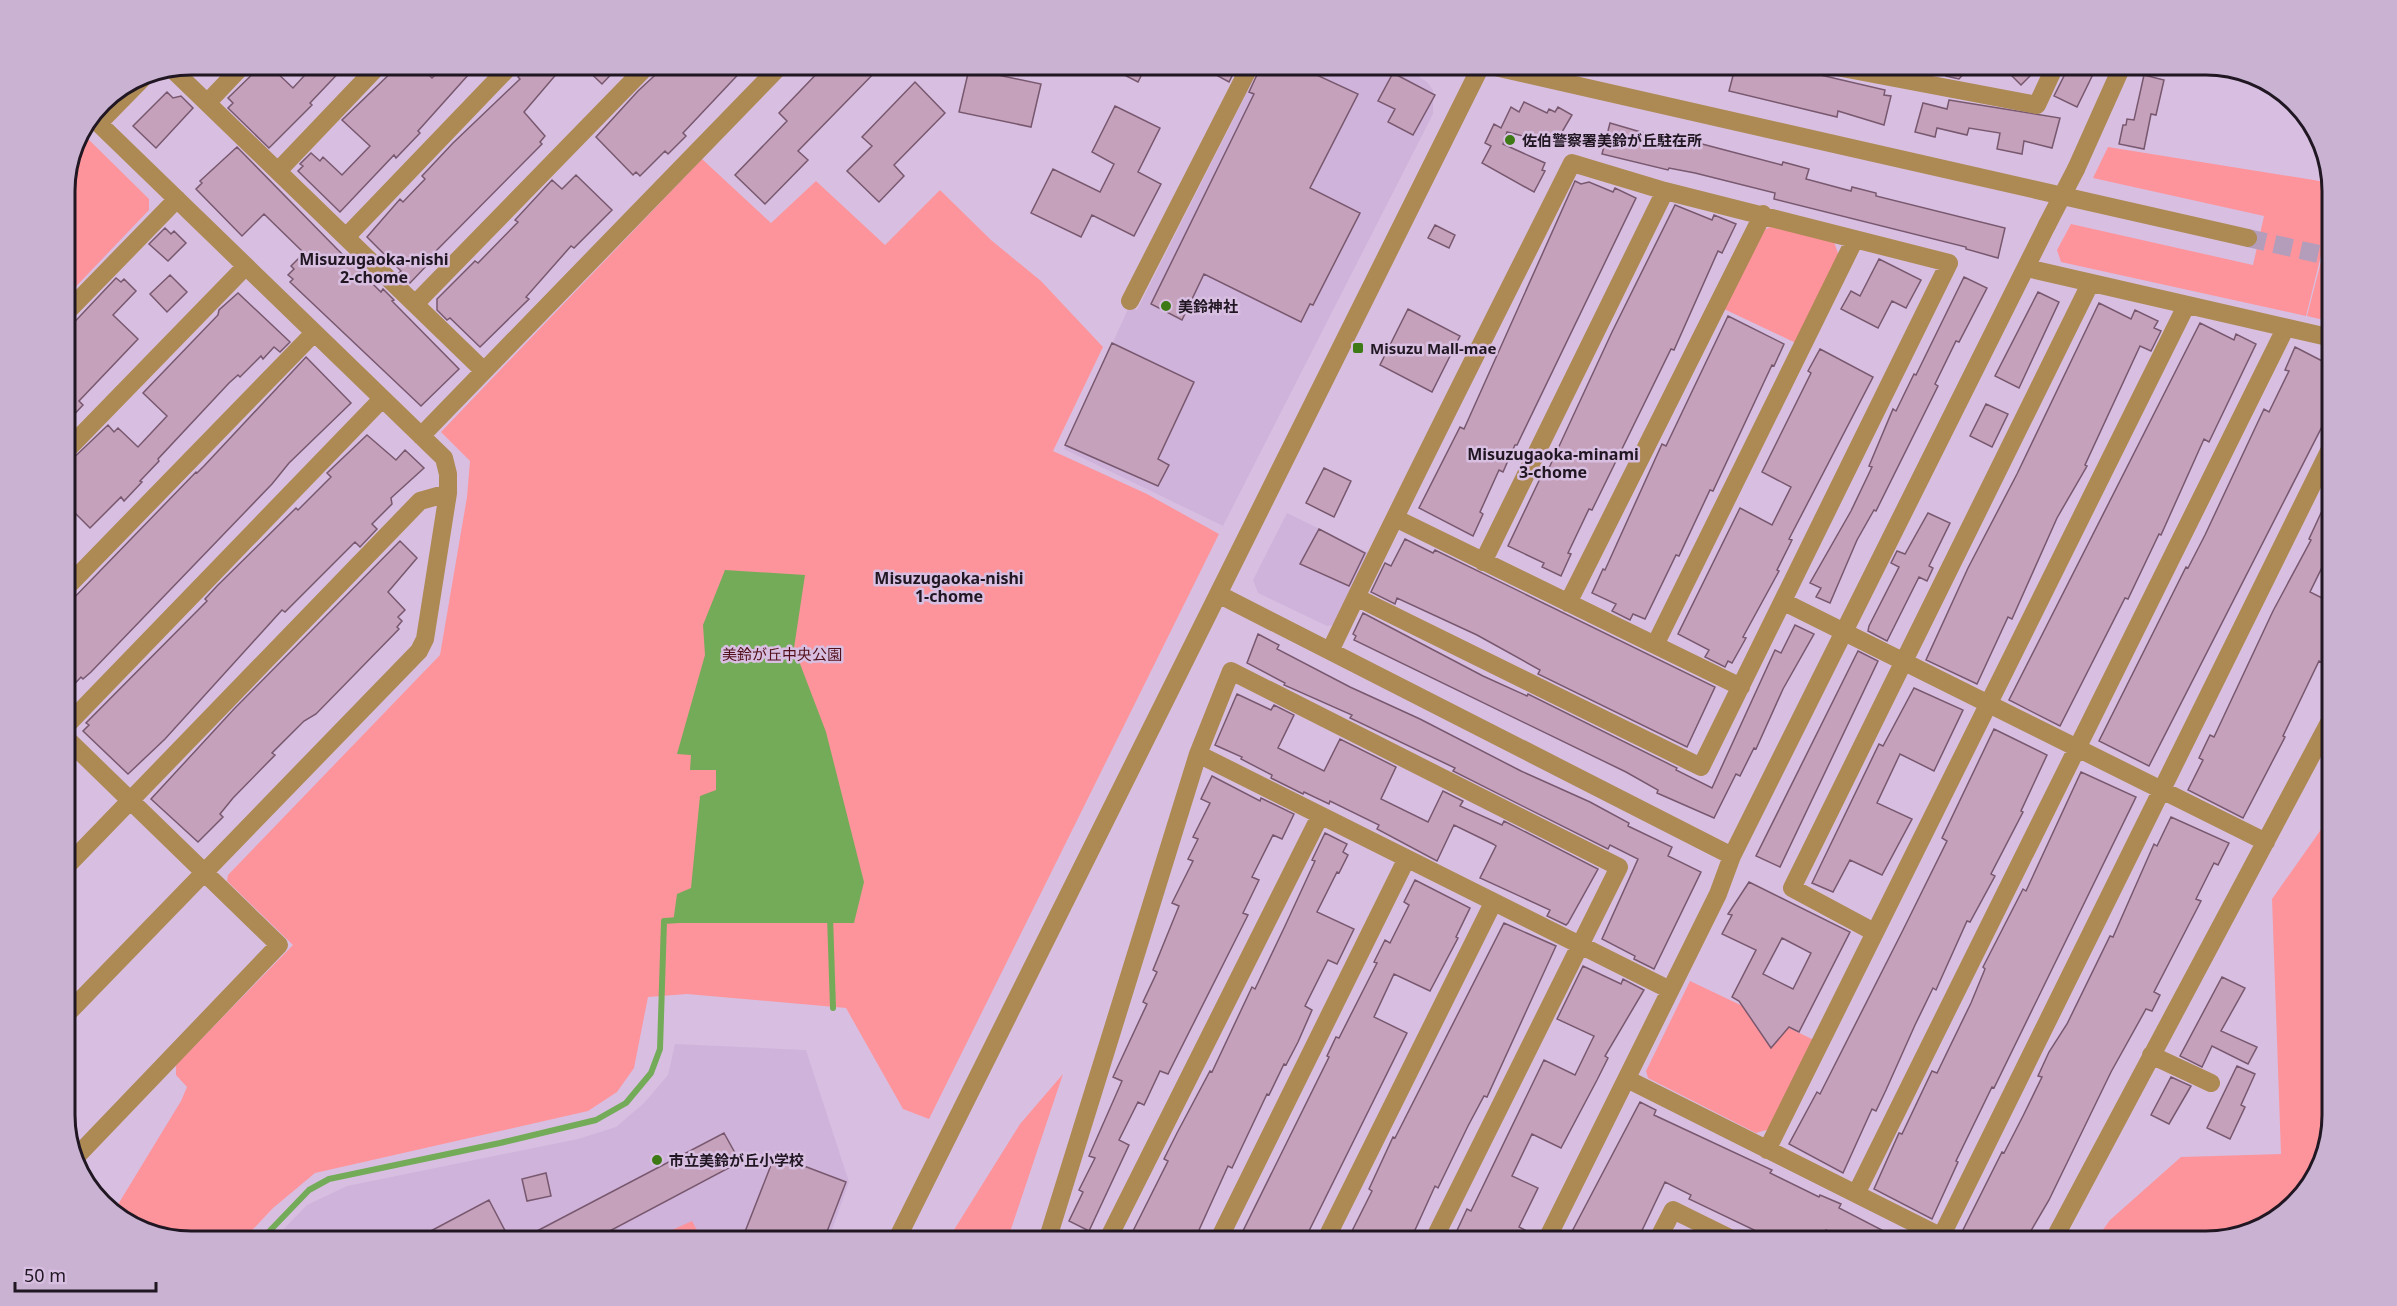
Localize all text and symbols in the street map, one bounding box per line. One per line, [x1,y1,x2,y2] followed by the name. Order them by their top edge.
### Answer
[1522,130,1702,150] place label: 佐伯警察署美鈴が丘駐在所
[1503,133,1517,147] marker: 佐伯警察署美鈴が丘駐在所
[299,248,449,288] district label: Misuzugaoka-nishi 2-chome
[1178,296,1238,316] place label: 美鈴神社
[1159,299,1173,313] marker: 美鈴神社
[1370,338,1496,358] place label: Misuzu Mall-mae
[1351,341,1365,355] marker: Misuzu Mall-mae
[1467,443,1639,483] district label: Misuzugaoka-minami 3-chome
[874,567,1024,607] district label: Misuzugaoka-nishi 1-chome
[722,644,842,664] park label: 美鈴が丘中央公園
[669,1150,804,1170] place label: 市立美鈴が丘小学校
[650,1153,664,1167] marker: 市立美鈴が丘小学校
[15,1255,156,1293] scale bar
[24,1263,66,1287] text: 50 m

